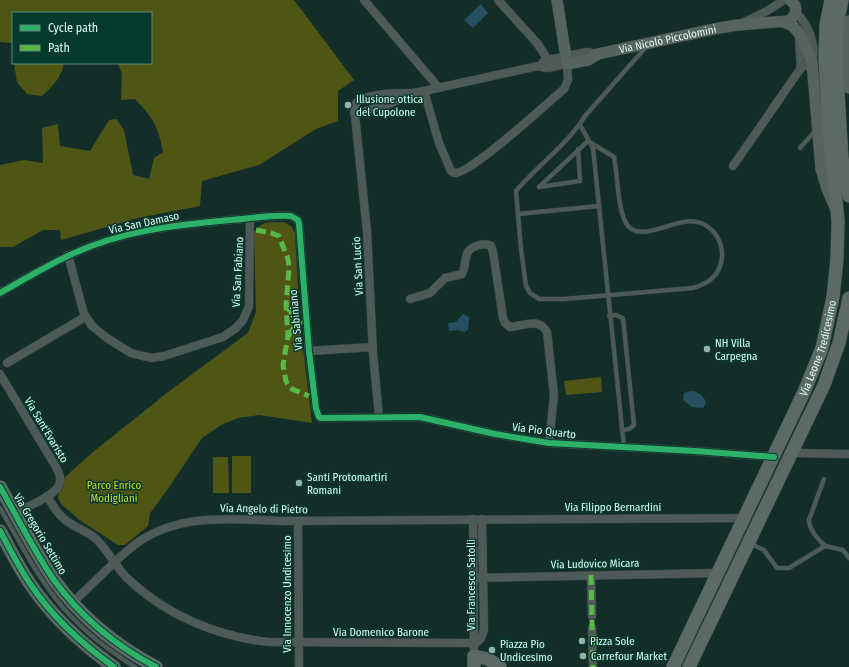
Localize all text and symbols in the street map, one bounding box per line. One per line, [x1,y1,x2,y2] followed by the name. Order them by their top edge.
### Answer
[12,12,152,64] legend
[48,21,98,35] text: Cycle path
[618,22,718,56] street label: Via Nicolò Piccolomini
[48,41,70,55] text: Path
[356,93,423,119] place label: Illusione ottica del Cupolone
[343,100,353,110] marker: Illusione ottica del Cupolone
[108,209,181,237] street label: Via San Damaso
[230,236,246,308] street label: Via San Fabiano
[350,236,366,296] street label: Via San Lucio
[287,289,305,351] street label: Via Sabiniano
[797,299,839,398] street label: Via Leone Tredicesimo
[715,337,757,363] place label: NH Villa Carpegna
[702,344,712,354] marker: NH Villa Carpegna
[21,395,71,465] street label: Via Sant'Evaristo
[511,421,577,441] street label: Via Pio Quarto
[307,471,388,497] place label: Santi Protomartiri Romani
[294,478,304,488] marker: Santi Protomartiri Romani
[87,479,142,505] park label: Parco Enrico Modigliani
[11,491,69,577] street label: Via Gregorio Settimo
[565,501,662,514] street label: Via Filippo Bernardini
[220,502,308,516] street label: Via Angelo di Pietro
[281,535,294,653] street label: Via Innocenzo Undicesimo
[465,539,478,631] street label: Via Francesco Satolli
[551,557,639,571] street label: Via Ludovico Micara
[333,626,429,639] street label: Via Domenico Barone
[590,635,635,648] place label: Pizza Sole
[577,636,587,646] marker: Pizza Sole
[500,638,553,664] place label: Piazza Pio Undicesimo
[487,645,497,655] marker: Piazza Pio Undicesimo
[591,650,667,663] place label: Carrefour Market
[578,651,588,661] marker: Carrefour Market

